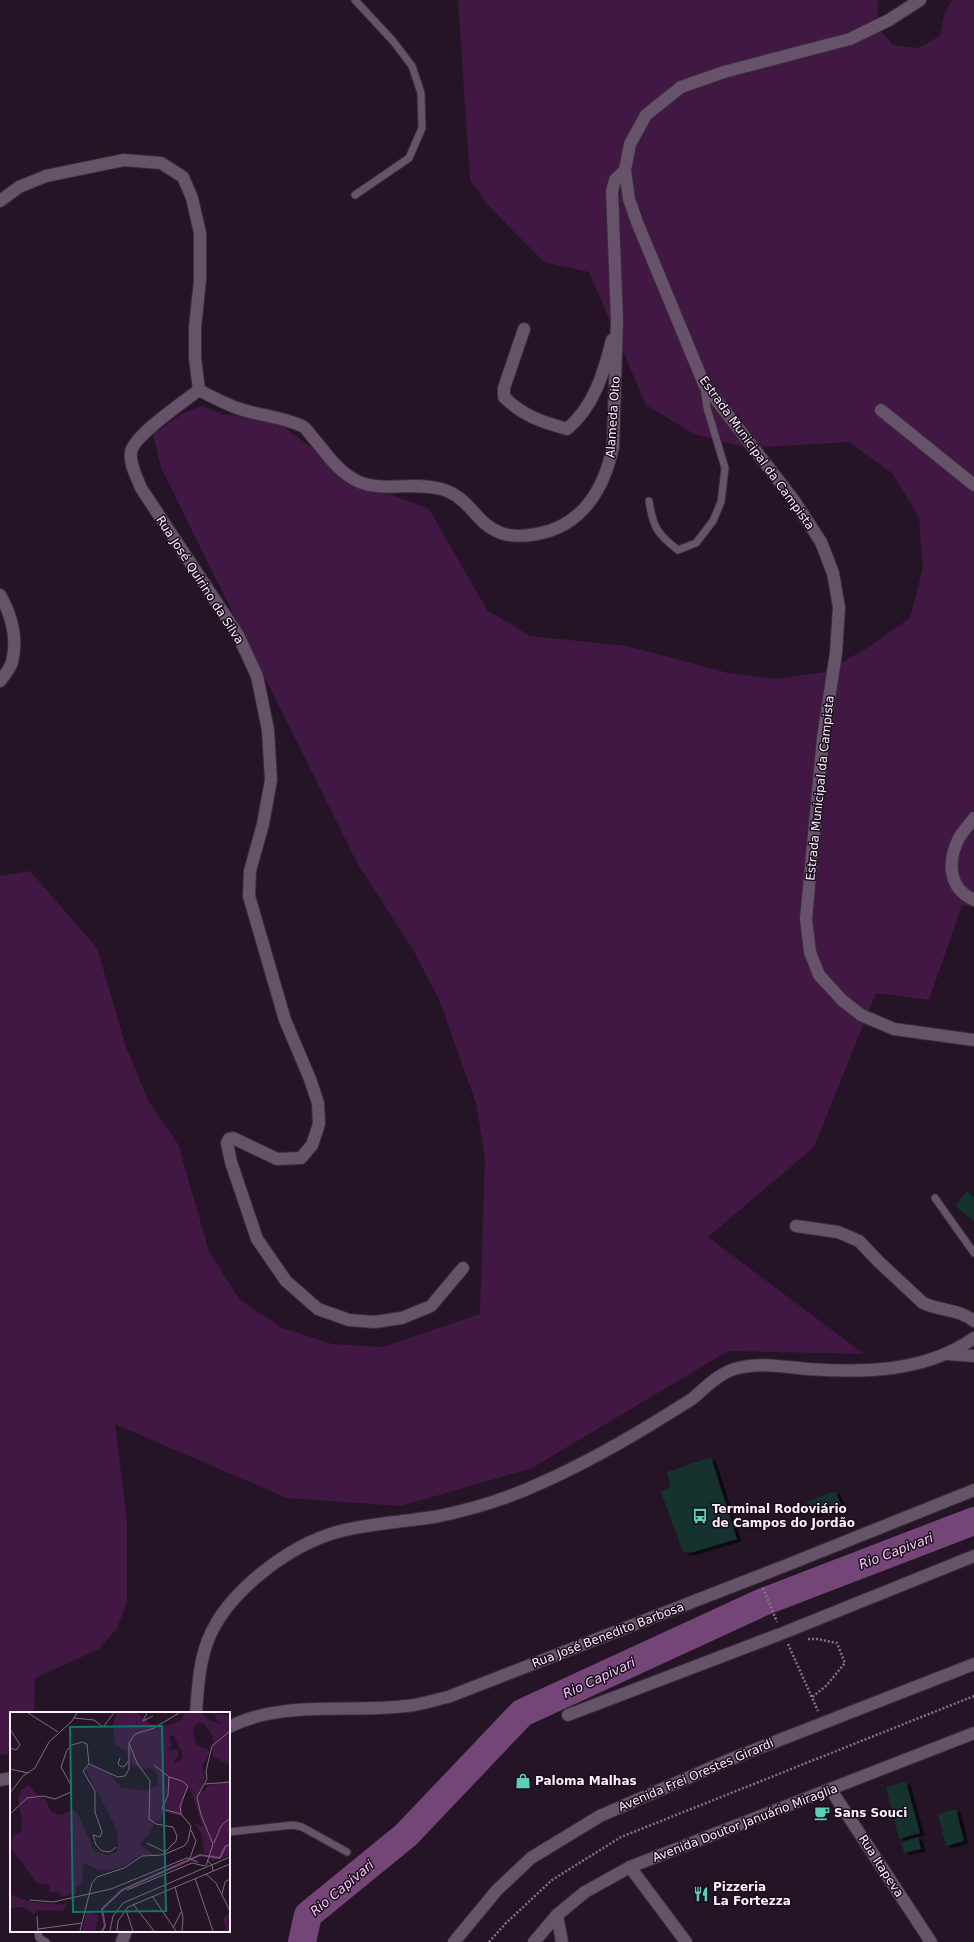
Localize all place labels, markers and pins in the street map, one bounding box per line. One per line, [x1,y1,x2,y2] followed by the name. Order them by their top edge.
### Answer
[712,1502,855,1530] place label: Terminal Rodoviário de Campos do Jordão
[691,1507,709,1525] bus stop icon: Terminal Rodoviário de Campos do Jordão
[514,1772,532,1790] shop icon: Paloma Malhas
[535,1774,637,1788] place label: Paloma Malhas
[813,1804,831,1822] cafe icon: Sans Souci
[834,1806,907,1820] place label: Sans Souci
[713,1880,791,1908] place label: Pizzeria La Fortezza
[692,1885,710,1903] restaurant icon: Pizzeria La Fortezza

